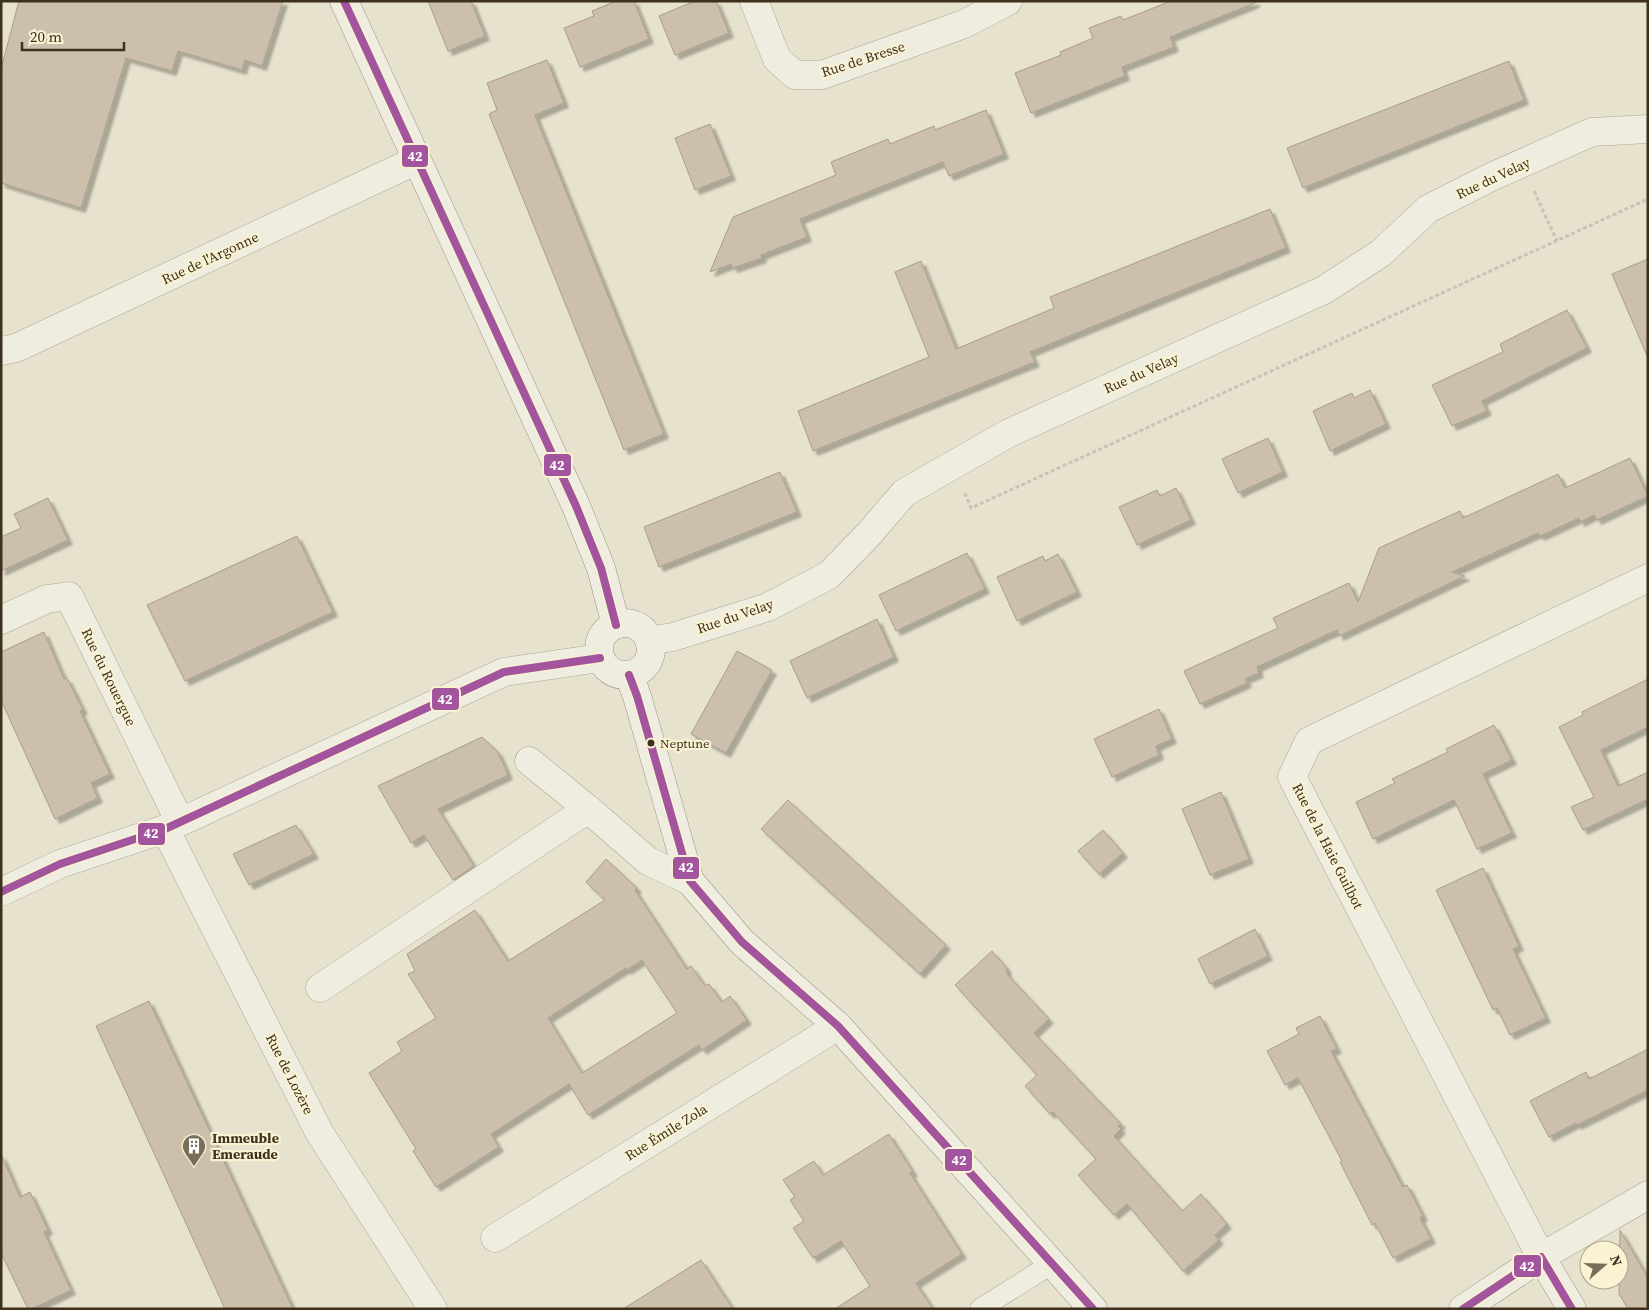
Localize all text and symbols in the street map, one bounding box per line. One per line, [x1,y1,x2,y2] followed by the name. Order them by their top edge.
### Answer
[22,20,125,52] scale bar
[30,26,62,47] text: 20 m
[819,36,907,82] street label: Rue de Bresse
[401,144,429,168] line badge: 42
[407,146,423,166] text: 42
[1453,152,1534,204] street label: Rue du Velay
[158,227,262,289] street label: Rue de l'Argonne
[1100,347,1182,398] street label: Rue du Velay
[543,453,572,477] line badge: 42
[549,455,565,475] text: 42
[694,593,777,638] street label: Rue du Velay
[77,625,141,729] street label: Rue du Rouergue
[431,687,460,711] line badge: 42
[437,689,453,709] text: 42
[660,735,710,752] place label: Neptune
[646,738,656,748] marker: Neptune
[1288,780,1369,913] street label: Rue de la Haie Guilbot
[137,822,166,846] line badge: 42
[143,823,159,843] text: 42
[672,856,700,880] line badge: 42
[678,857,694,877] text: 42
[261,1030,319,1118] street label: Rue de Lozère
[621,1098,712,1165] street label: Rue Émile Zola
[212,1128,279,1164] place label: Immeuble Emeraude
[181,1133,207,1167] building icon: Immeuble Emeraude
[944,1148,973,1172] line badge: 42
[951,1150,967,1170] text: 42
[1579,1240,1629,1290] north arrow
[1605,1252,1627,1269] text: N
[1513,1254,1542,1278] line badge: 42
[1519,1256,1535,1276] text: 42

